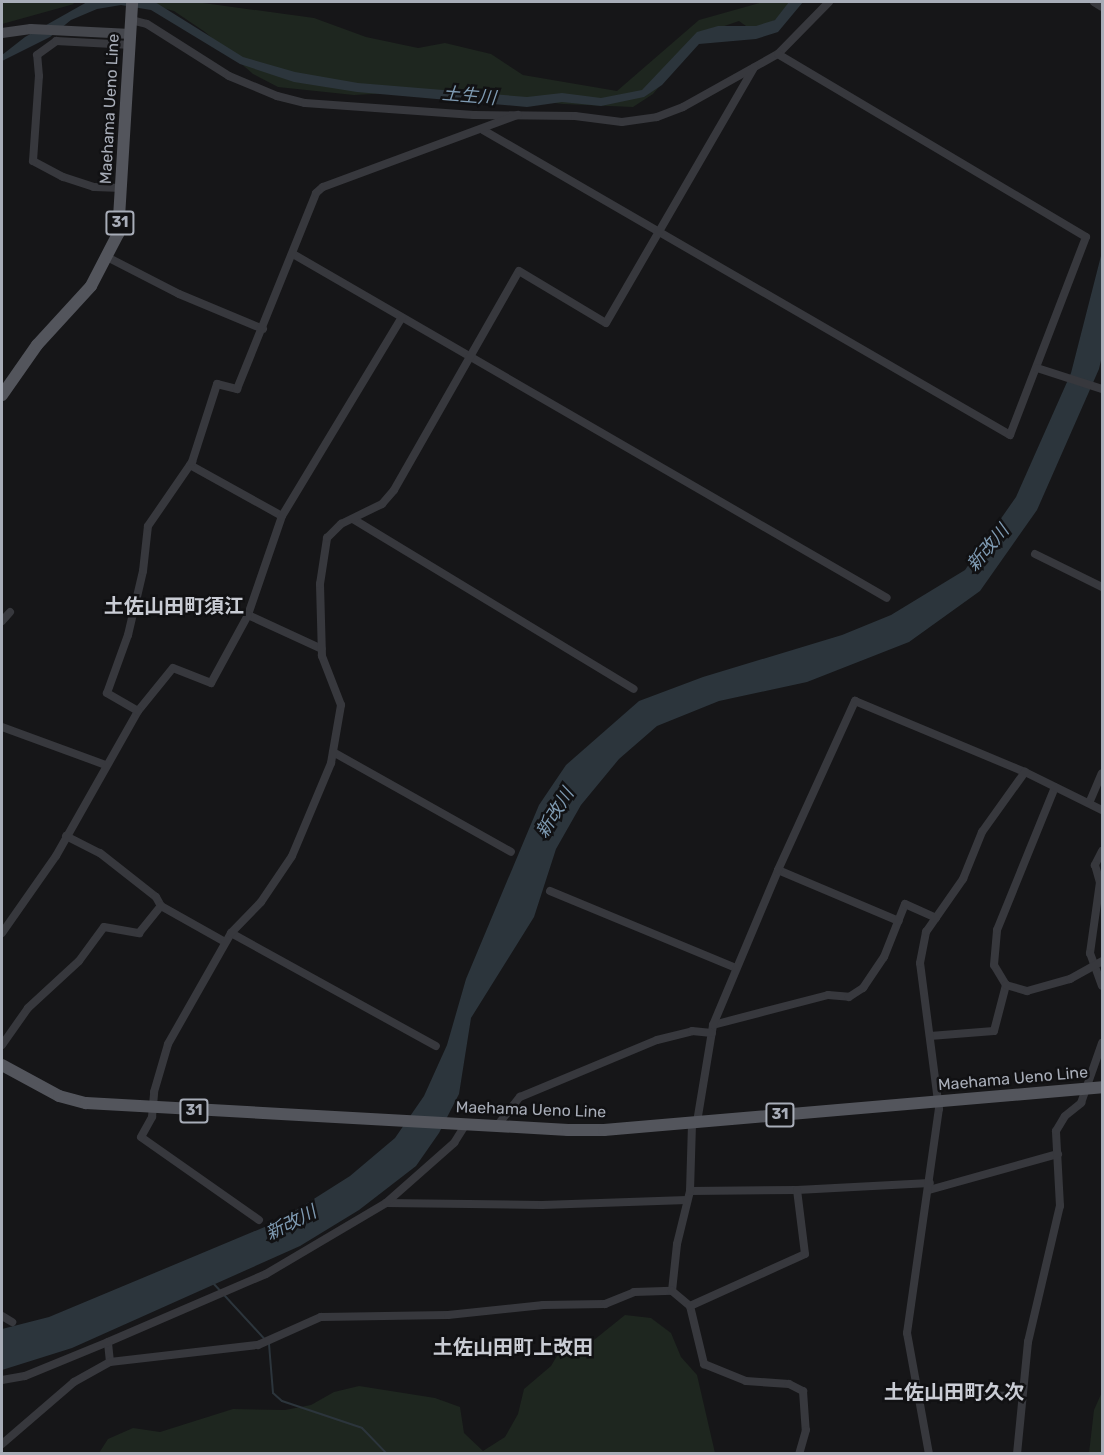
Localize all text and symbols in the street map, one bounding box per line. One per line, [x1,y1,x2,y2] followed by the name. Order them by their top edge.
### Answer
[96,33,124,185] street label: Maehama Ueno Line
[441,83,497,109] water label: 土生川
[105,211,135,235] road number: 31
[962,520,1014,576] water label: 新改川
[104,594,244,618] district label: 土佐山田町須江
[532,784,578,842] water label: 新改川
[937,1063,1089,1095] street label: Maehama Ueno Line
[455,1098,607,1122] street label: Maehama Ueno Line
[179,1099,209,1123] road number: 31
[765,1103,795,1127] road number: 31
[262,1201,320,1245] water label: 新改川
[433,1335,593,1359] district label: 土佐山田町上改田
[884,1380,1024,1404] district label: 土佐山田町久次

